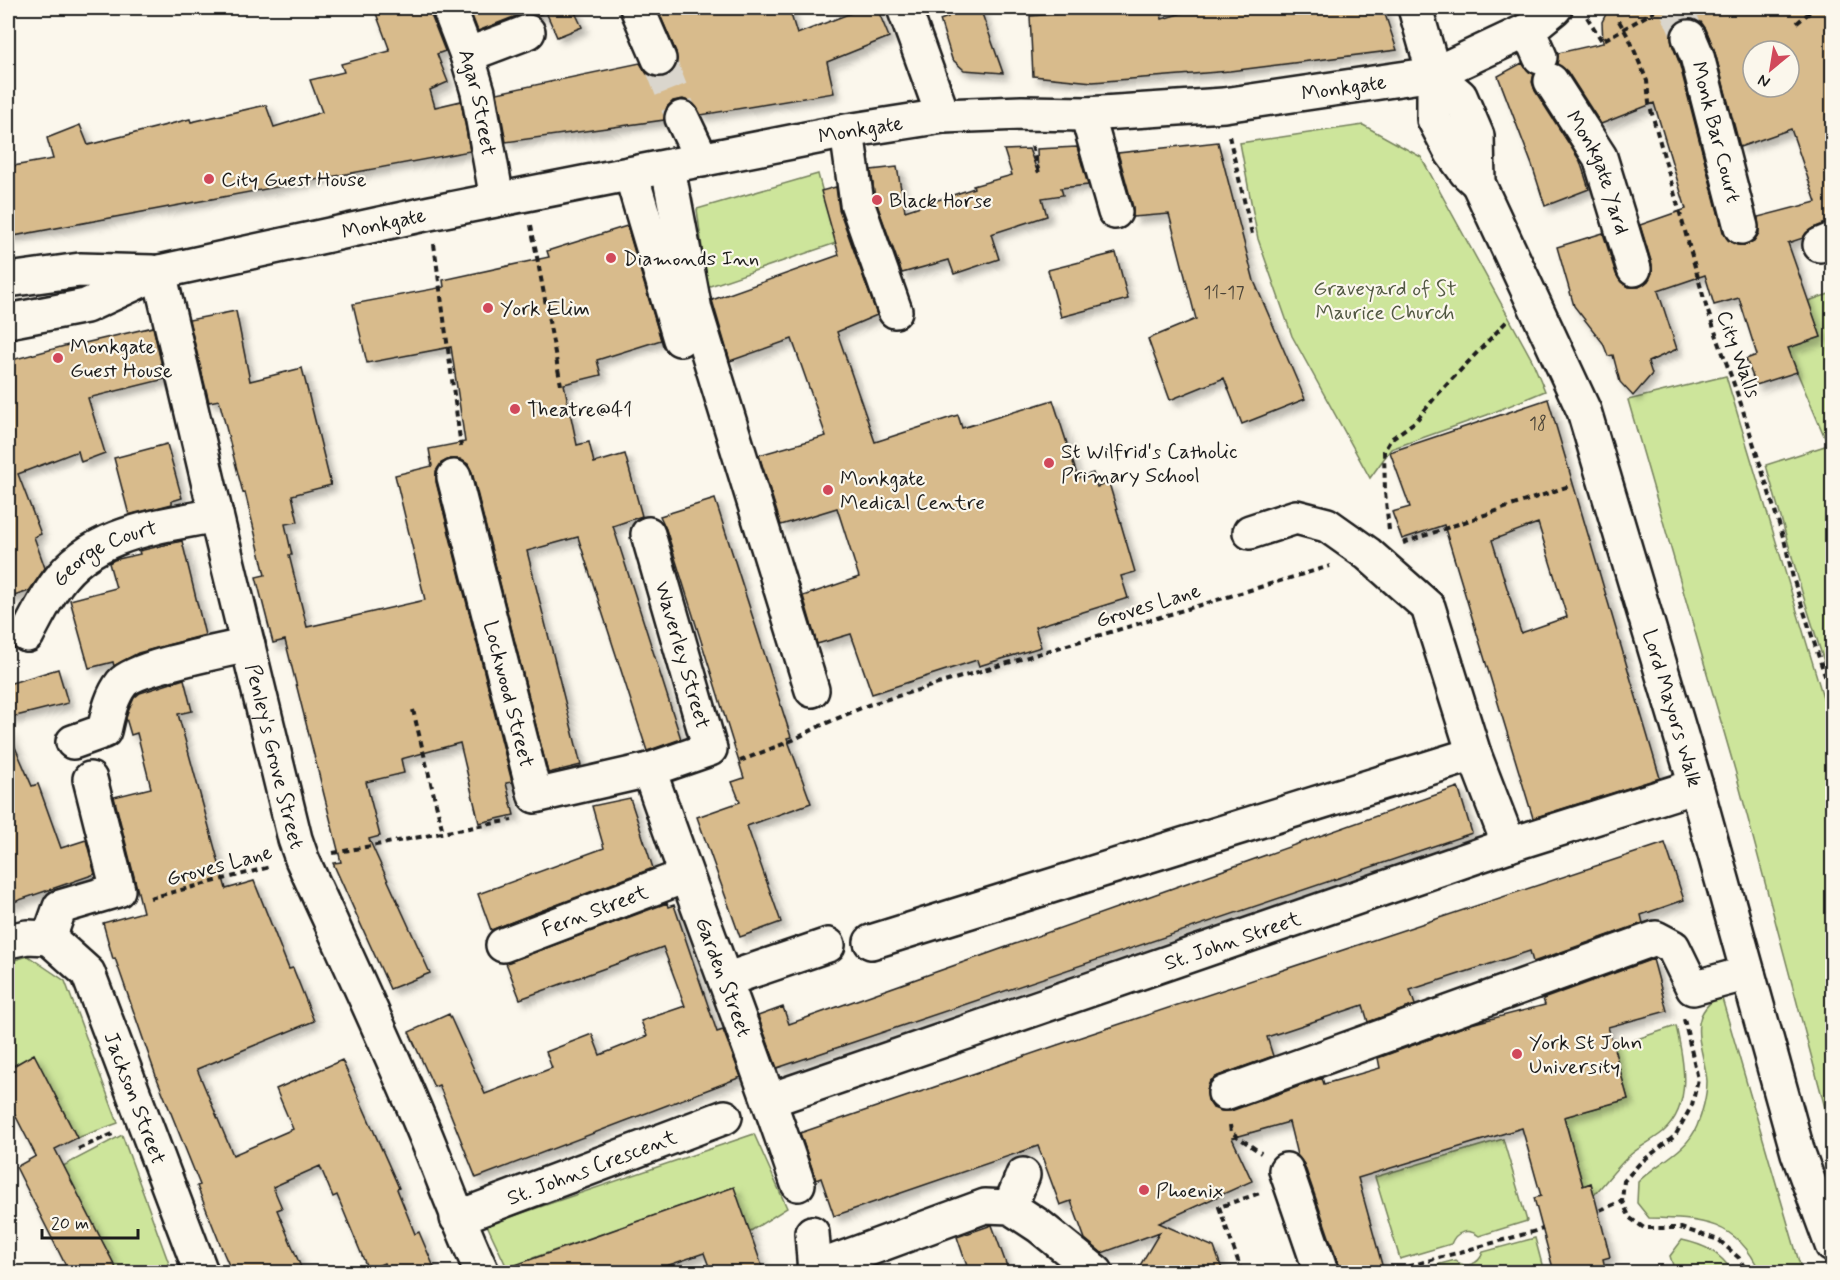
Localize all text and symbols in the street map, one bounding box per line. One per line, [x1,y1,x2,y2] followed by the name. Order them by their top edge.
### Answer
[1741,39,1801,99] north arrow
[451,46,502,158] street label: Agar Street
[1684,59,1747,206] street label: Monk Bar Court
[1300,68,1388,108] street label: Monkgate
[1754,69,1774,92] text: N
[1559,105,1636,238] street label: Monkgate Yard
[816,109,905,151] street label: Monkgate
[221,166,367,194] place label: City Guest House
[202,172,216,186] marker: City Guest House
[889,187,992,215] place label: Black Horse
[870,193,884,207] marker: Black Horse
[339,201,429,247] street label: Monkgate
[623,245,759,273] place label: Diamonds Inn
[604,251,618,265] marker: Diamonds Inn
[1313,275,1457,327] park label: Graveyard of St Maurice Church
[1204,281,1244,305] house number: 11-17
[500,295,590,323] place label: York Elim
[481,301,495,315] marker: York Elim
[1709,307,1767,402] street label: City Walls
[70,333,173,385] place label: Monkgate Guest House
[51,351,65,365] marker: Monkgate Guest House
[527,396,632,424] place label: Theatre@41
[508,402,522,416] marker: Theatre@41
[1529,412,1547,436] house number: 18
[1061,438,1238,490] place label: St Wilfrid's Catholic Primary School
[1042,456,1056,470] marker: St Wilfrid's Catholic Primary School
[840,465,985,517] place label: Monkgate Medical Centre
[821,483,835,497] marker: Monkgate Medical Centre
[46,514,160,593] street label: George Court
[1092,577,1204,635] street label: Groves Lane
[648,578,716,732] street label: Waverley Street
[476,618,540,771] street label: Lockwood Street
[1635,626,1709,791] street label: Lord Mayors Walk
[238,661,310,853] street label: Penley's Grove Street
[163,838,275,894] street label: Groves Lane
[538,878,653,944] street label: Fern Street
[1161,905,1305,978] street label: St. John Street
[688,913,758,1041] street label: Garden Street
[97,1028,172,1169] street label: Jackson Street
[1529,1029,1643,1081] place label: York St John University
[1510,1047,1524,1061] marker: York St John University
[503,1123,682,1213] street label: St. Johns Crescent
[1156,1177,1224,1205] place label: Phoenix
[1137,1183,1151,1197] marker: Phoenix
[42,1202,138,1240] scale bar
[51,1212,89,1236] text: 20 m

